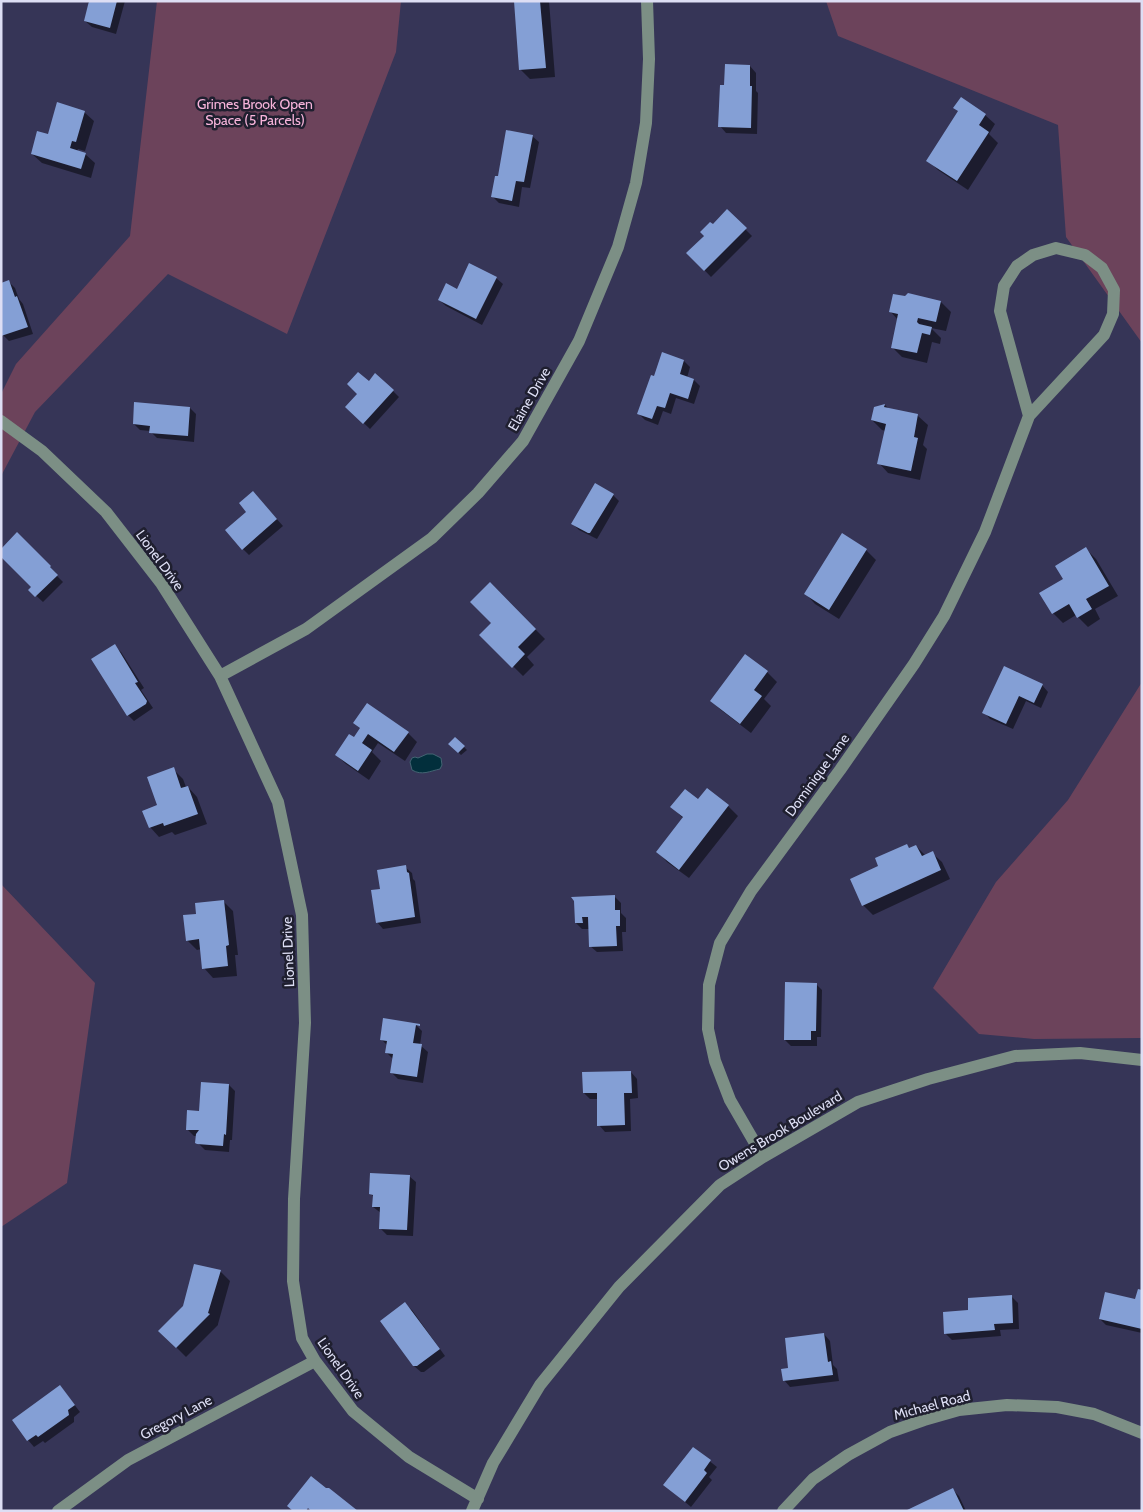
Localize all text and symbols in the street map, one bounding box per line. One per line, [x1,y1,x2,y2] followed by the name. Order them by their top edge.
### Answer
[197,95,313,129] park label: Grimes Brook Open Space (5 Parcels)
[504,364,554,434] street label: Elaine Drive
[132,526,188,594] street label: Lionel Drive
[781,730,853,820] street label: Dominique Lane
[278,916,298,988] street label: Lionel Drive
[715,1087,845,1175] street label: Owens Brook Boulevard
[313,1334,369,1402] street label: Lionel Drive
[892,1386,972,1424] street label: Michael Road
[137,1391,215,1443] street label: Gregory Lane

